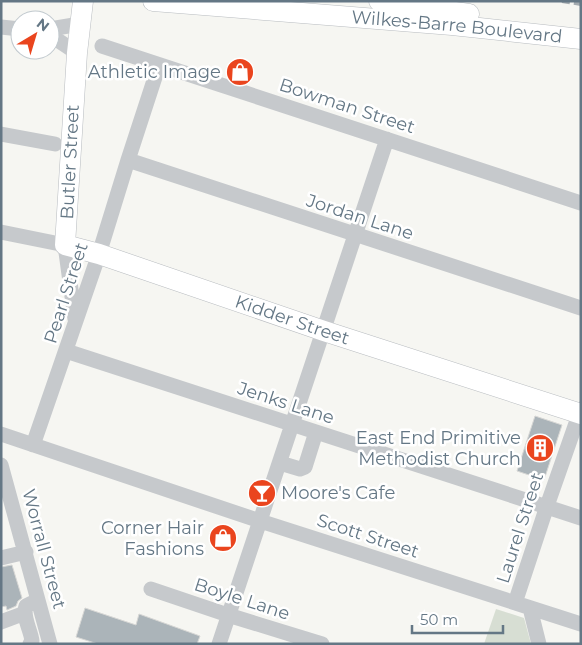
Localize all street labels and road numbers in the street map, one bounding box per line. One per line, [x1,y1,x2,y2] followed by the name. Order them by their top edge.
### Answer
[350,6,564,48] street label: Wilkes-Barre Boulevard
[276,74,418,138] street label: Bowman Street
[56,104,84,220] street label: Butler Street
[303,189,416,245] street label: Jordan Lane
[39,240,93,346] street label: Pearl Street
[232,290,352,349] street label: Kidder Street
[234,377,337,429] street label: Jenks Lane
[492,470,548,586] street label: Laurel Street
[17,487,71,611] street label: Worrall Street
[314,509,422,563] street label: Scott Street
[192,573,293,625] street label: Boyle Lane

